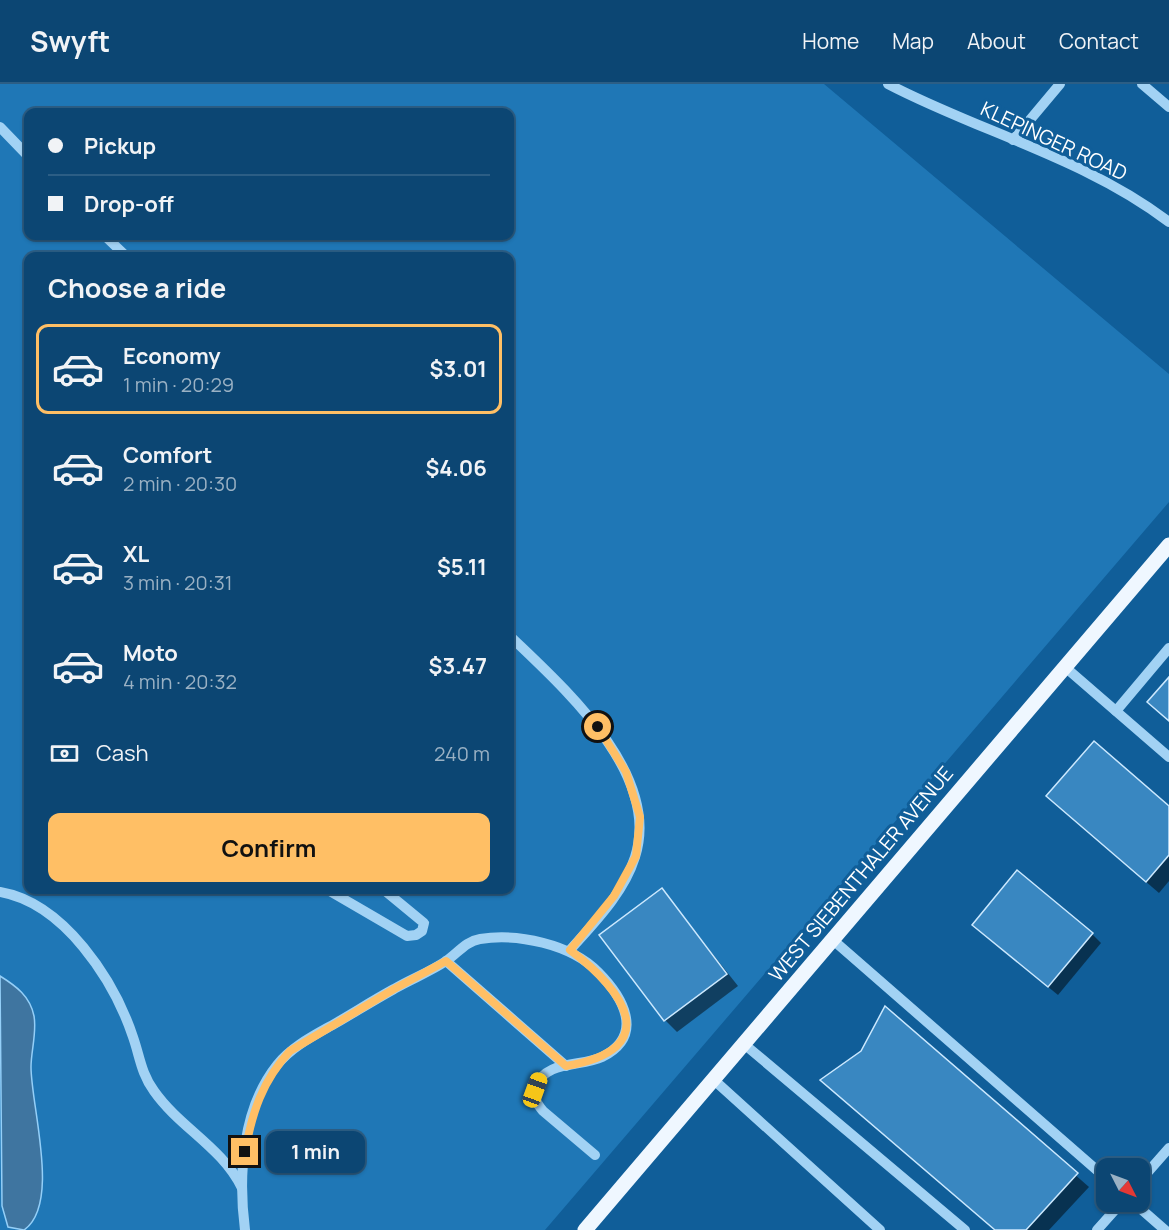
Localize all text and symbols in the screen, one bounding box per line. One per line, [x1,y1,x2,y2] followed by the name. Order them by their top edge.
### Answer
[30,22,110,60] text: Swyft
[802,27,859,55] text: Home
[892,27,934,55] text: Map
[967,27,1026,55] text: About
[1059,27,1139,55] text: Contact
[977,95,1132,186] street label: KLEPINGER ROAD
[84,131,156,161] text: Pickup
[84,189,174,219] text: Drop-off
[48,269,226,306] text: Choose a ride
[123,341,221,371] text: Economy
[51,342,105,396] icon: car
[430,354,487,384] text: $3.01
[123,371,234,398] text: 1 min · 20:29
[123,440,212,470] text: Comfort
[51,441,105,495] icon: car
[425,453,487,483] text: $4.06
[123,470,237,497] text: 2 min · 20:30
[123,539,149,569] text: XL
[51,540,105,594] icon: car
[437,552,487,582] text: $5.11
[123,569,233,596] text: 3 min · 20:31
[123,638,178,668] text: Moto
[51,639,105,693] icon: car
[429,651,487,681] text: $3.47
[123,668,237,695] text: 4 min · 20:32
[584,713,611,740] route start
[48,737,81,770] icon: cash
[96,738,149,768] text: Cash
[434,740,490,767] text: 240 m
[762,760,959,987] street label: WEST SIEBENTHALER AVENUE
[48,813,490,882] button: Confirm
[520,1070,550,1110] car
[266,1131,365,1173] callout: 1 min
[231,1138,258,1165] route end
[291,1138,340,1165] text: 1 min
[1096,1158,1150,1212] north arrow
[1096,1158,1150,1212] map controls

